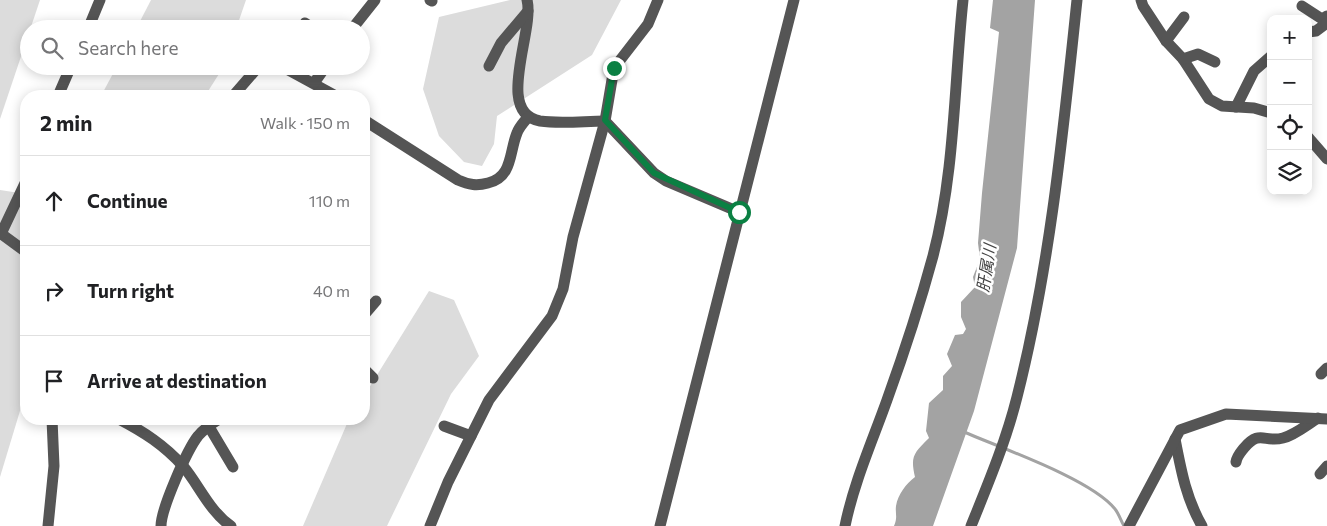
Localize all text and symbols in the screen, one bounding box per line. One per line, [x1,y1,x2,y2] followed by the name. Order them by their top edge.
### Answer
[1267,15,1312,195] map controls
[1267,15,1312,60] button: +
[20,20,370,75] search box
[38,34,66,62] icon: search
[78,36,178,59] text: Search here
[603,57,626,80] route end
[1267,60,1312,105] button: −
[1267,105,1312,150] button: locate
[40,110,92,135] text: 2 min
[260,113,350,132] text: Walk · 150 m
[1267,150,1312,195] button: layers
[40,187,68,215] icon: ahead
[87,189,167,212] text: Continue
[309,191,350,210] text: 110 m
[728,201,751,224] route start
[972,241,999,293] water label: 肝属川
[40,277,68,305] icon: right
[87,279,174,302] text: Turn right
[313,281,350,300] text: 40 m
[40,367,68,395] icon: arrive
[87,369,267,392] text: Arrive at destination

